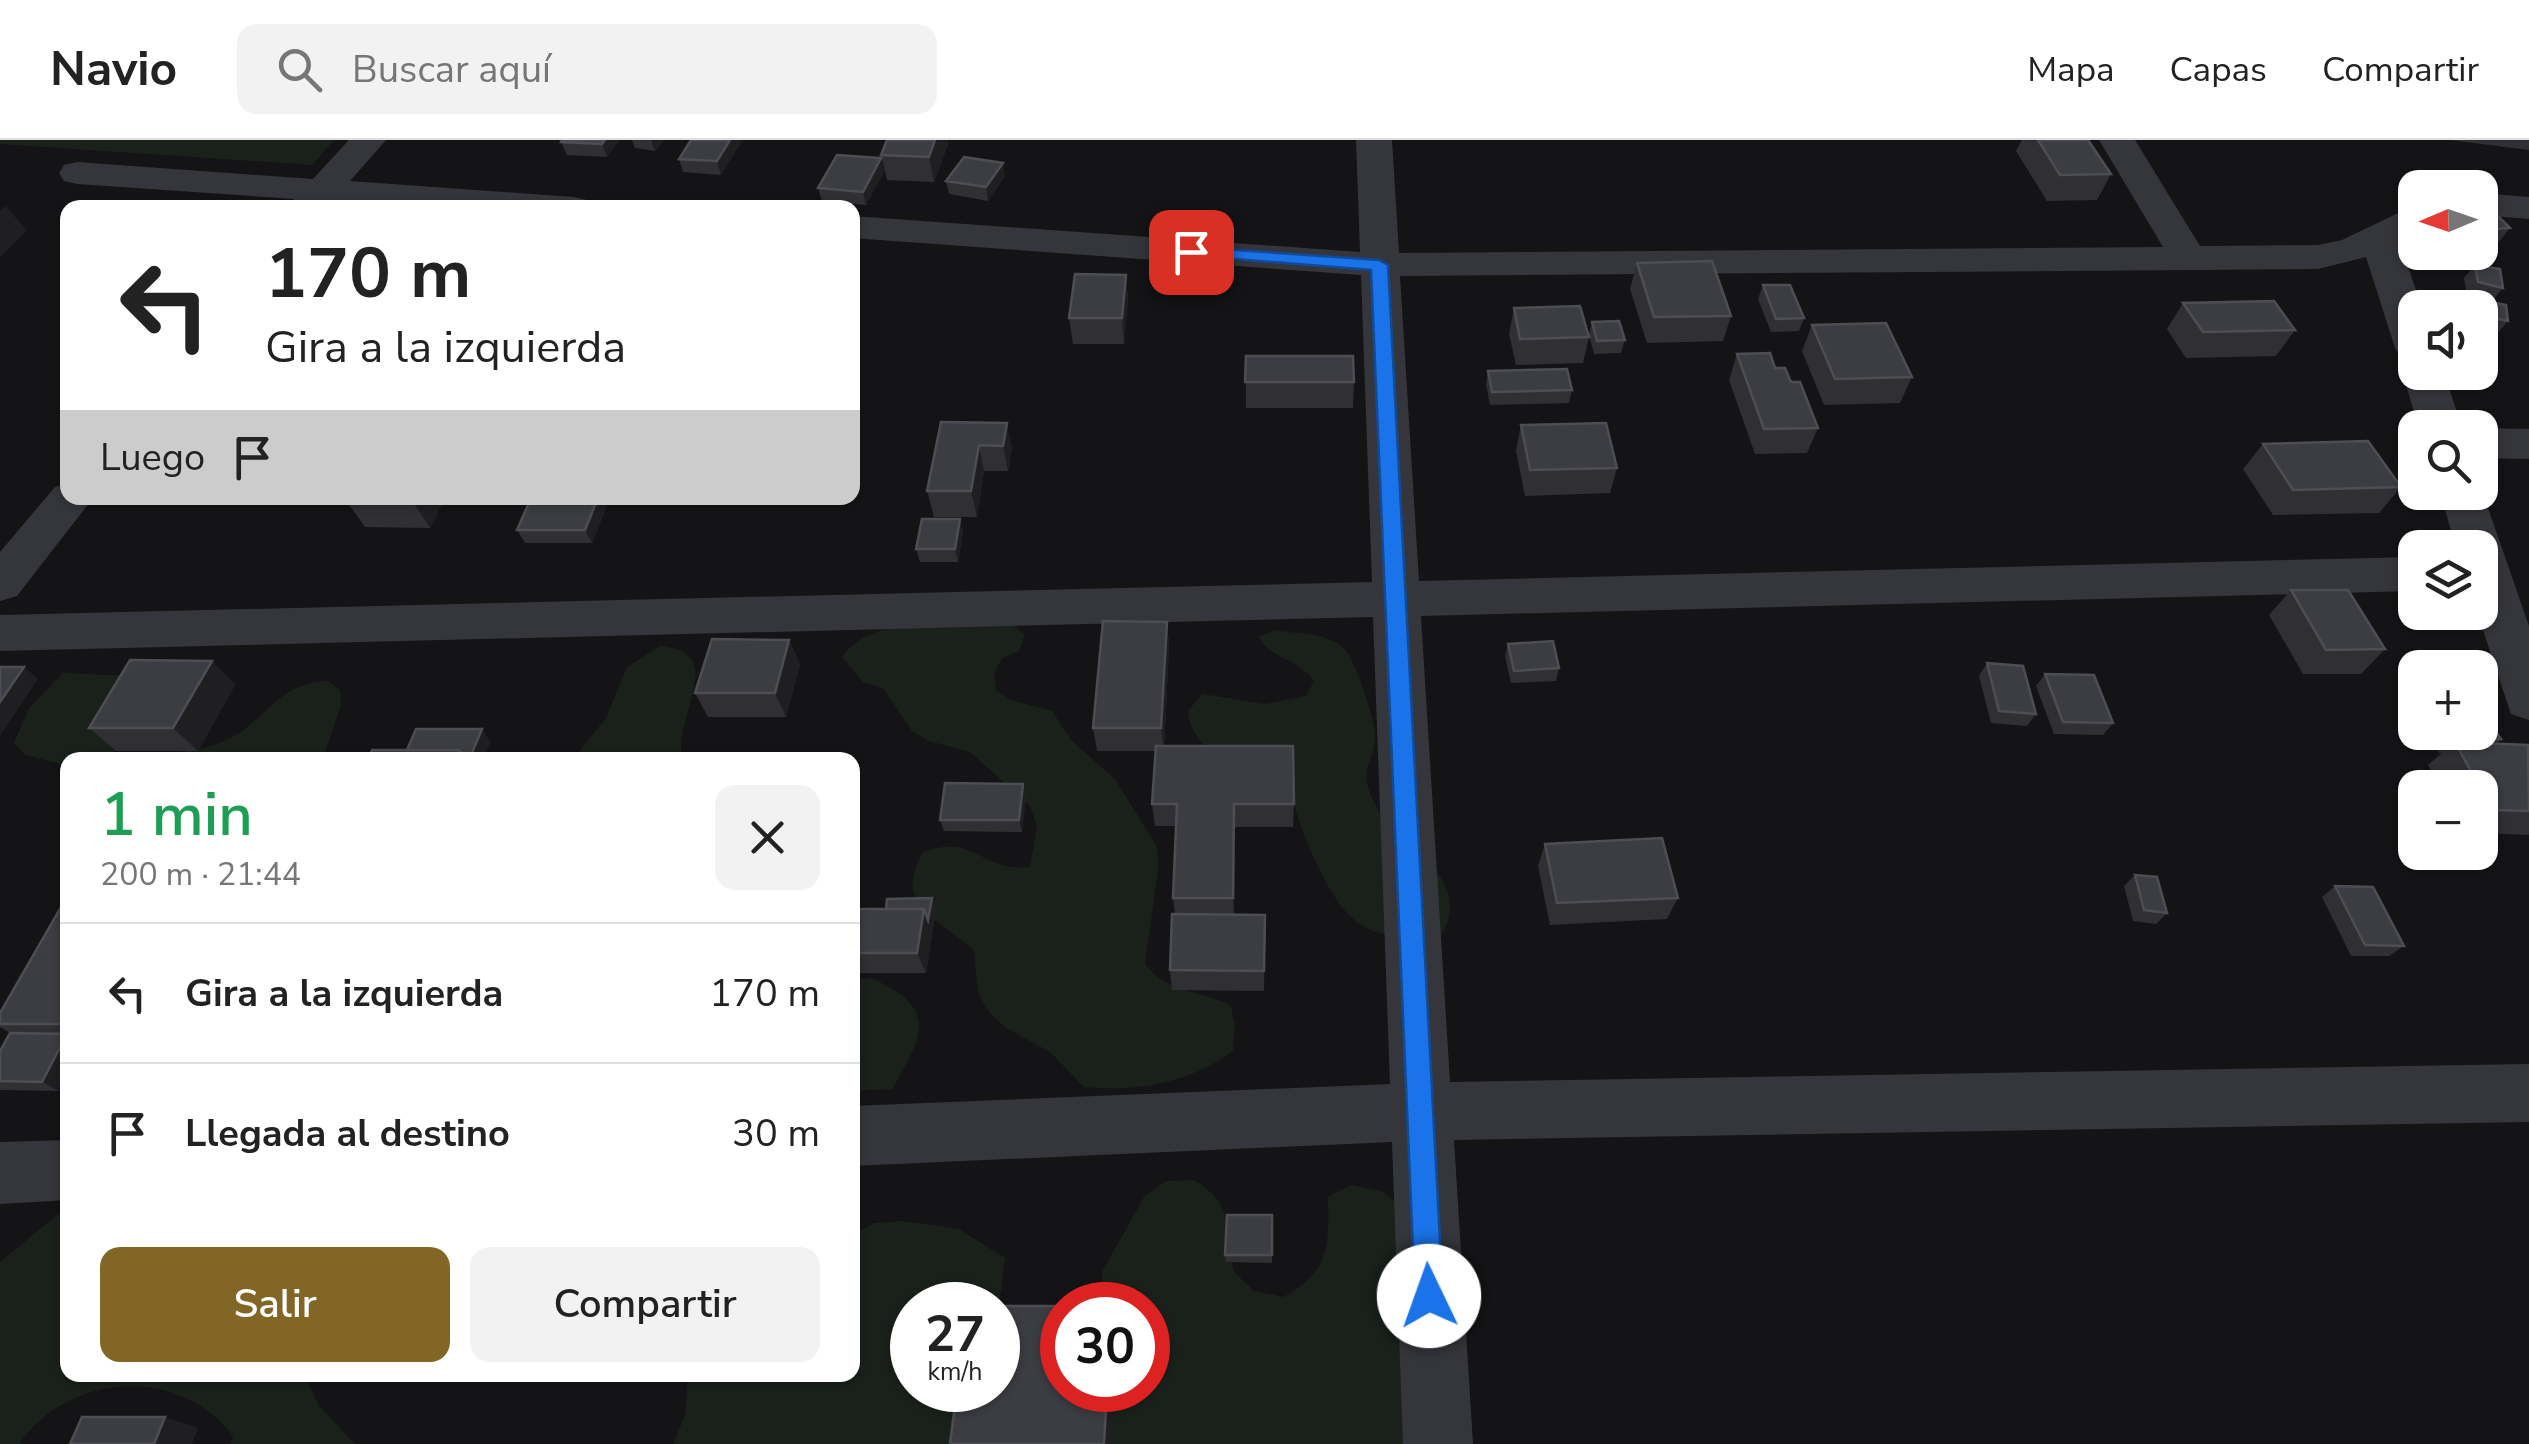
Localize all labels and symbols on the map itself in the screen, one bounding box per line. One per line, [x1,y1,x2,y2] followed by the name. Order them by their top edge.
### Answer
[2398,170,2498,270] north arrow
[1149,210,1234,295] pin
[1377,1244,1481,1348] position arrow
[1040,1282,1170,1412] speed limit sign: 30

